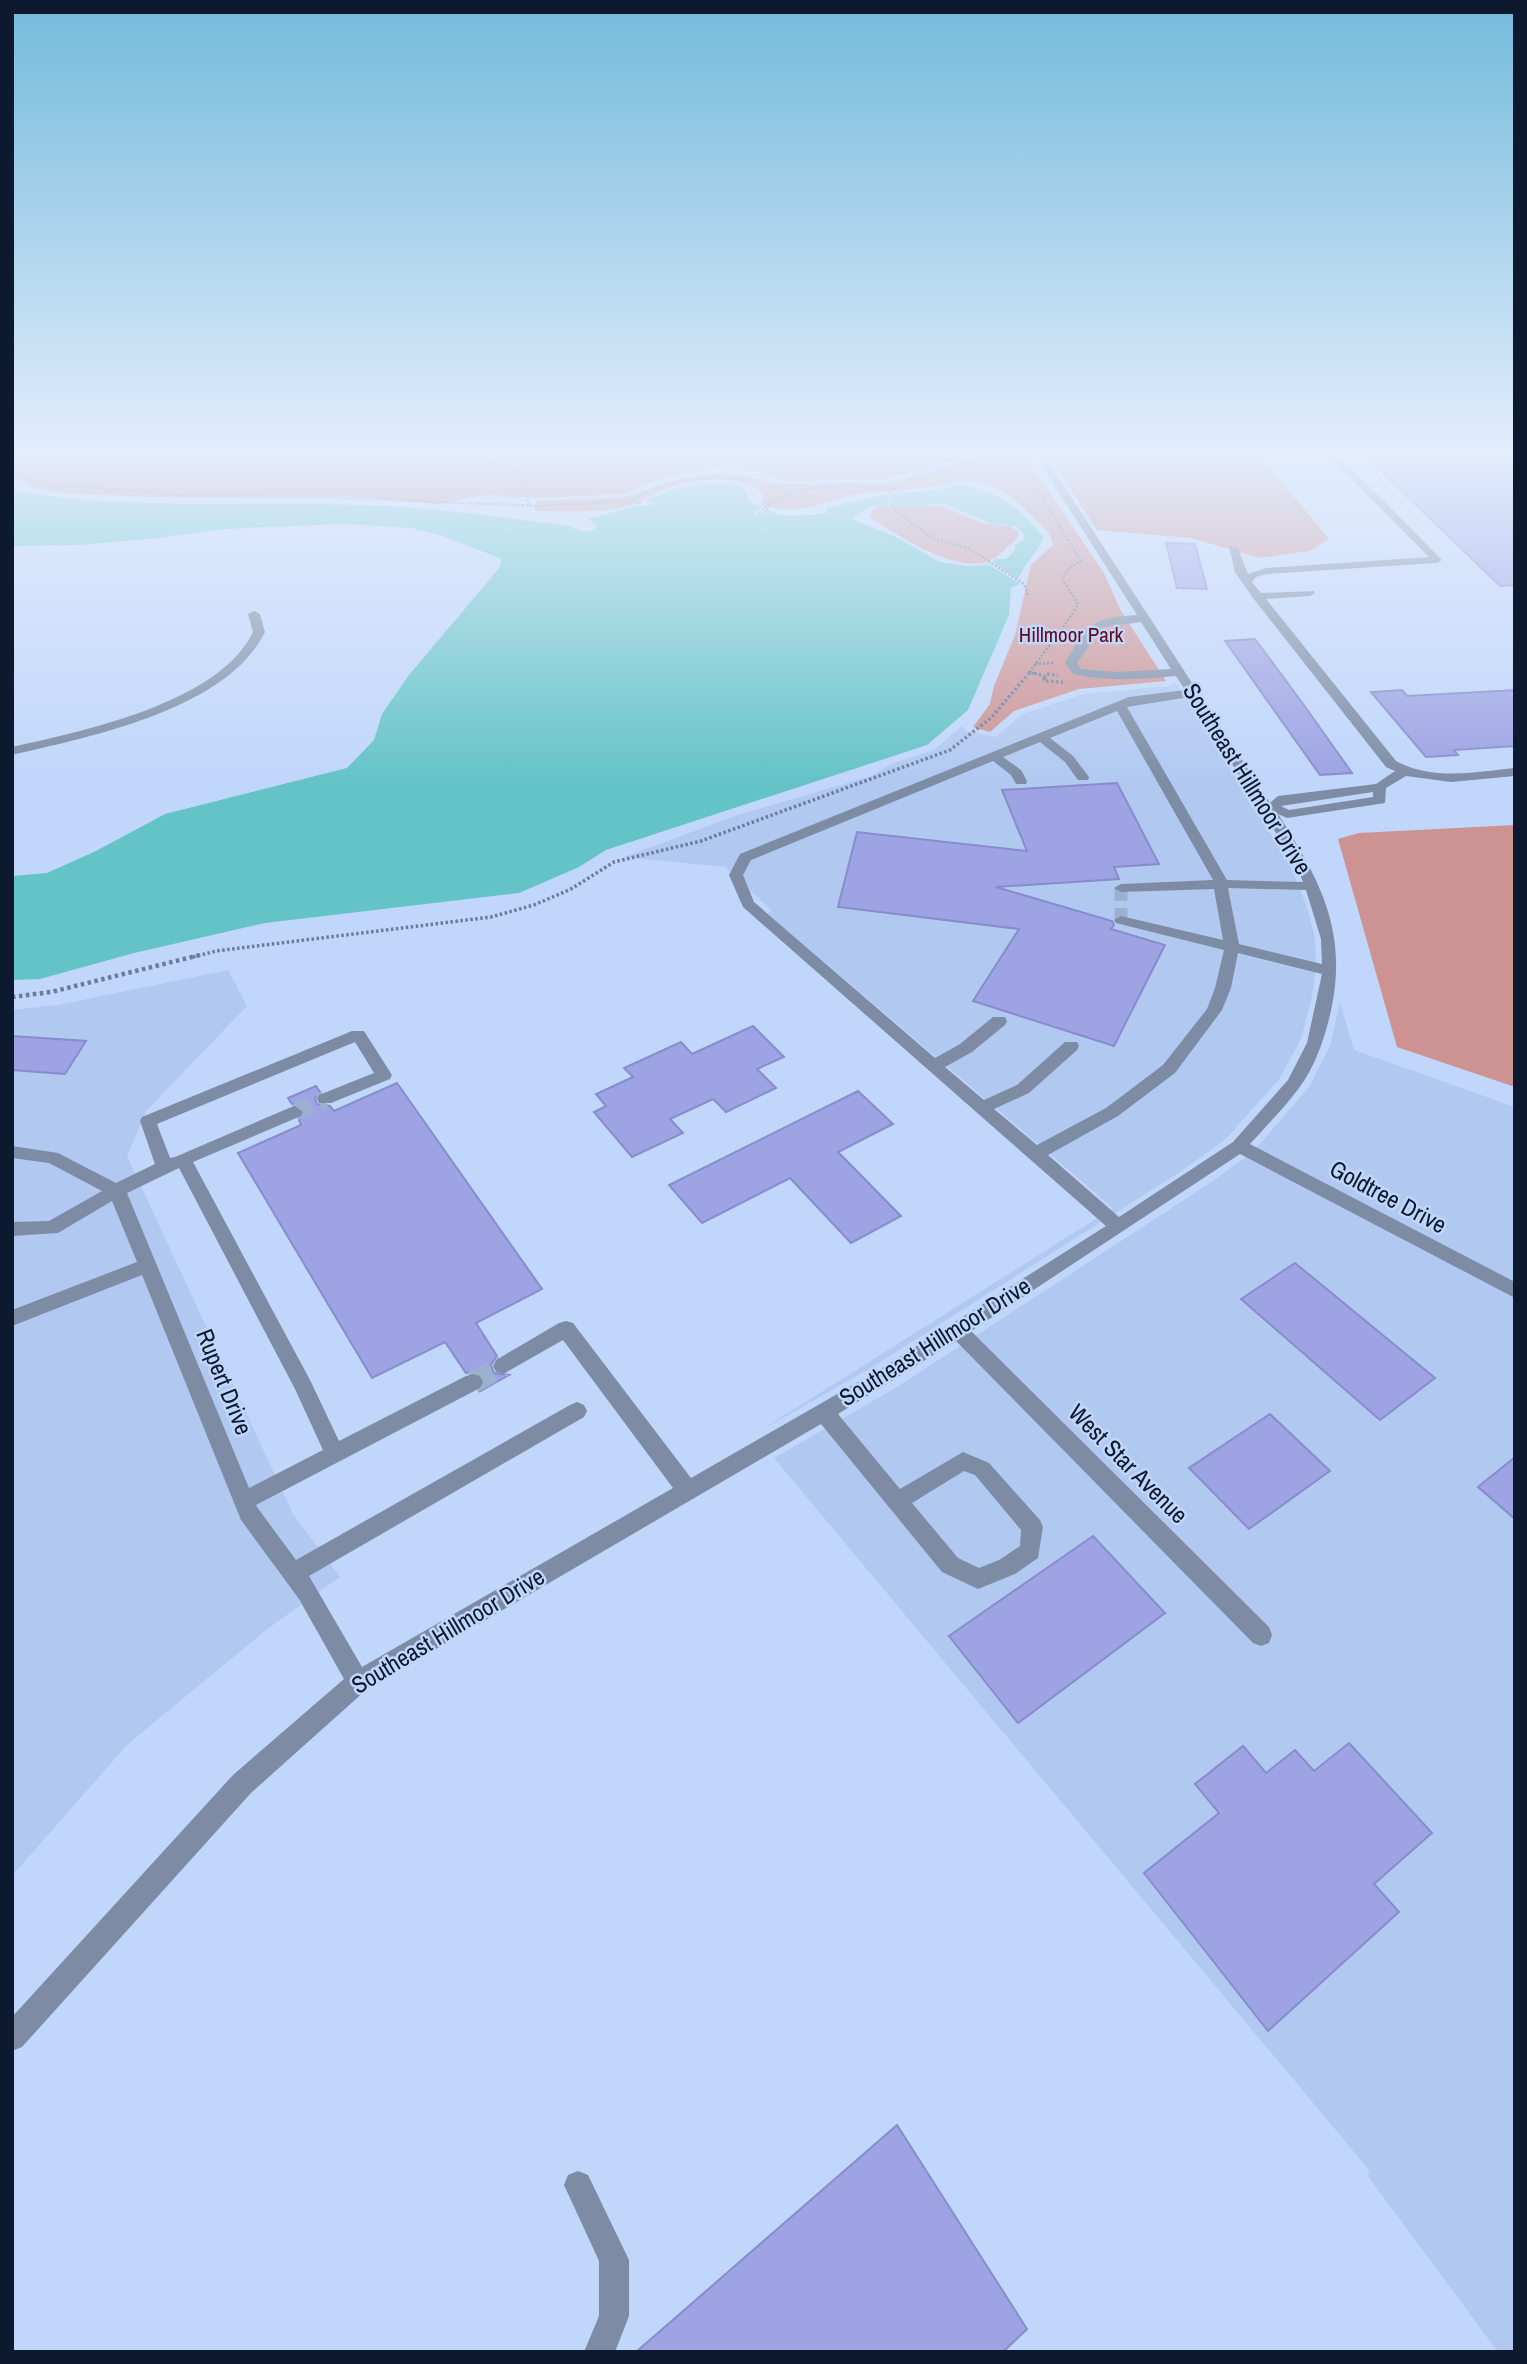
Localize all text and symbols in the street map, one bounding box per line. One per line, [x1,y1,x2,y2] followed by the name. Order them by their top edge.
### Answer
[1019,620,1124,649] park label: Hillmoor Park
[1176,677,1320,880] street label: Southeast Hillmoor Drive
[1324,1152,1452,1240] street label: Goldtree Drive
[833,1269,1036,1413] street label: Southeast Hillmoor Drive
[189,1324,261,1439] street label: Rupert Drive
[1062,1397,1195,1530] street label: West Star Avenue
[345,1560,550,1700] street label: Southeast Hillmoor Drive

